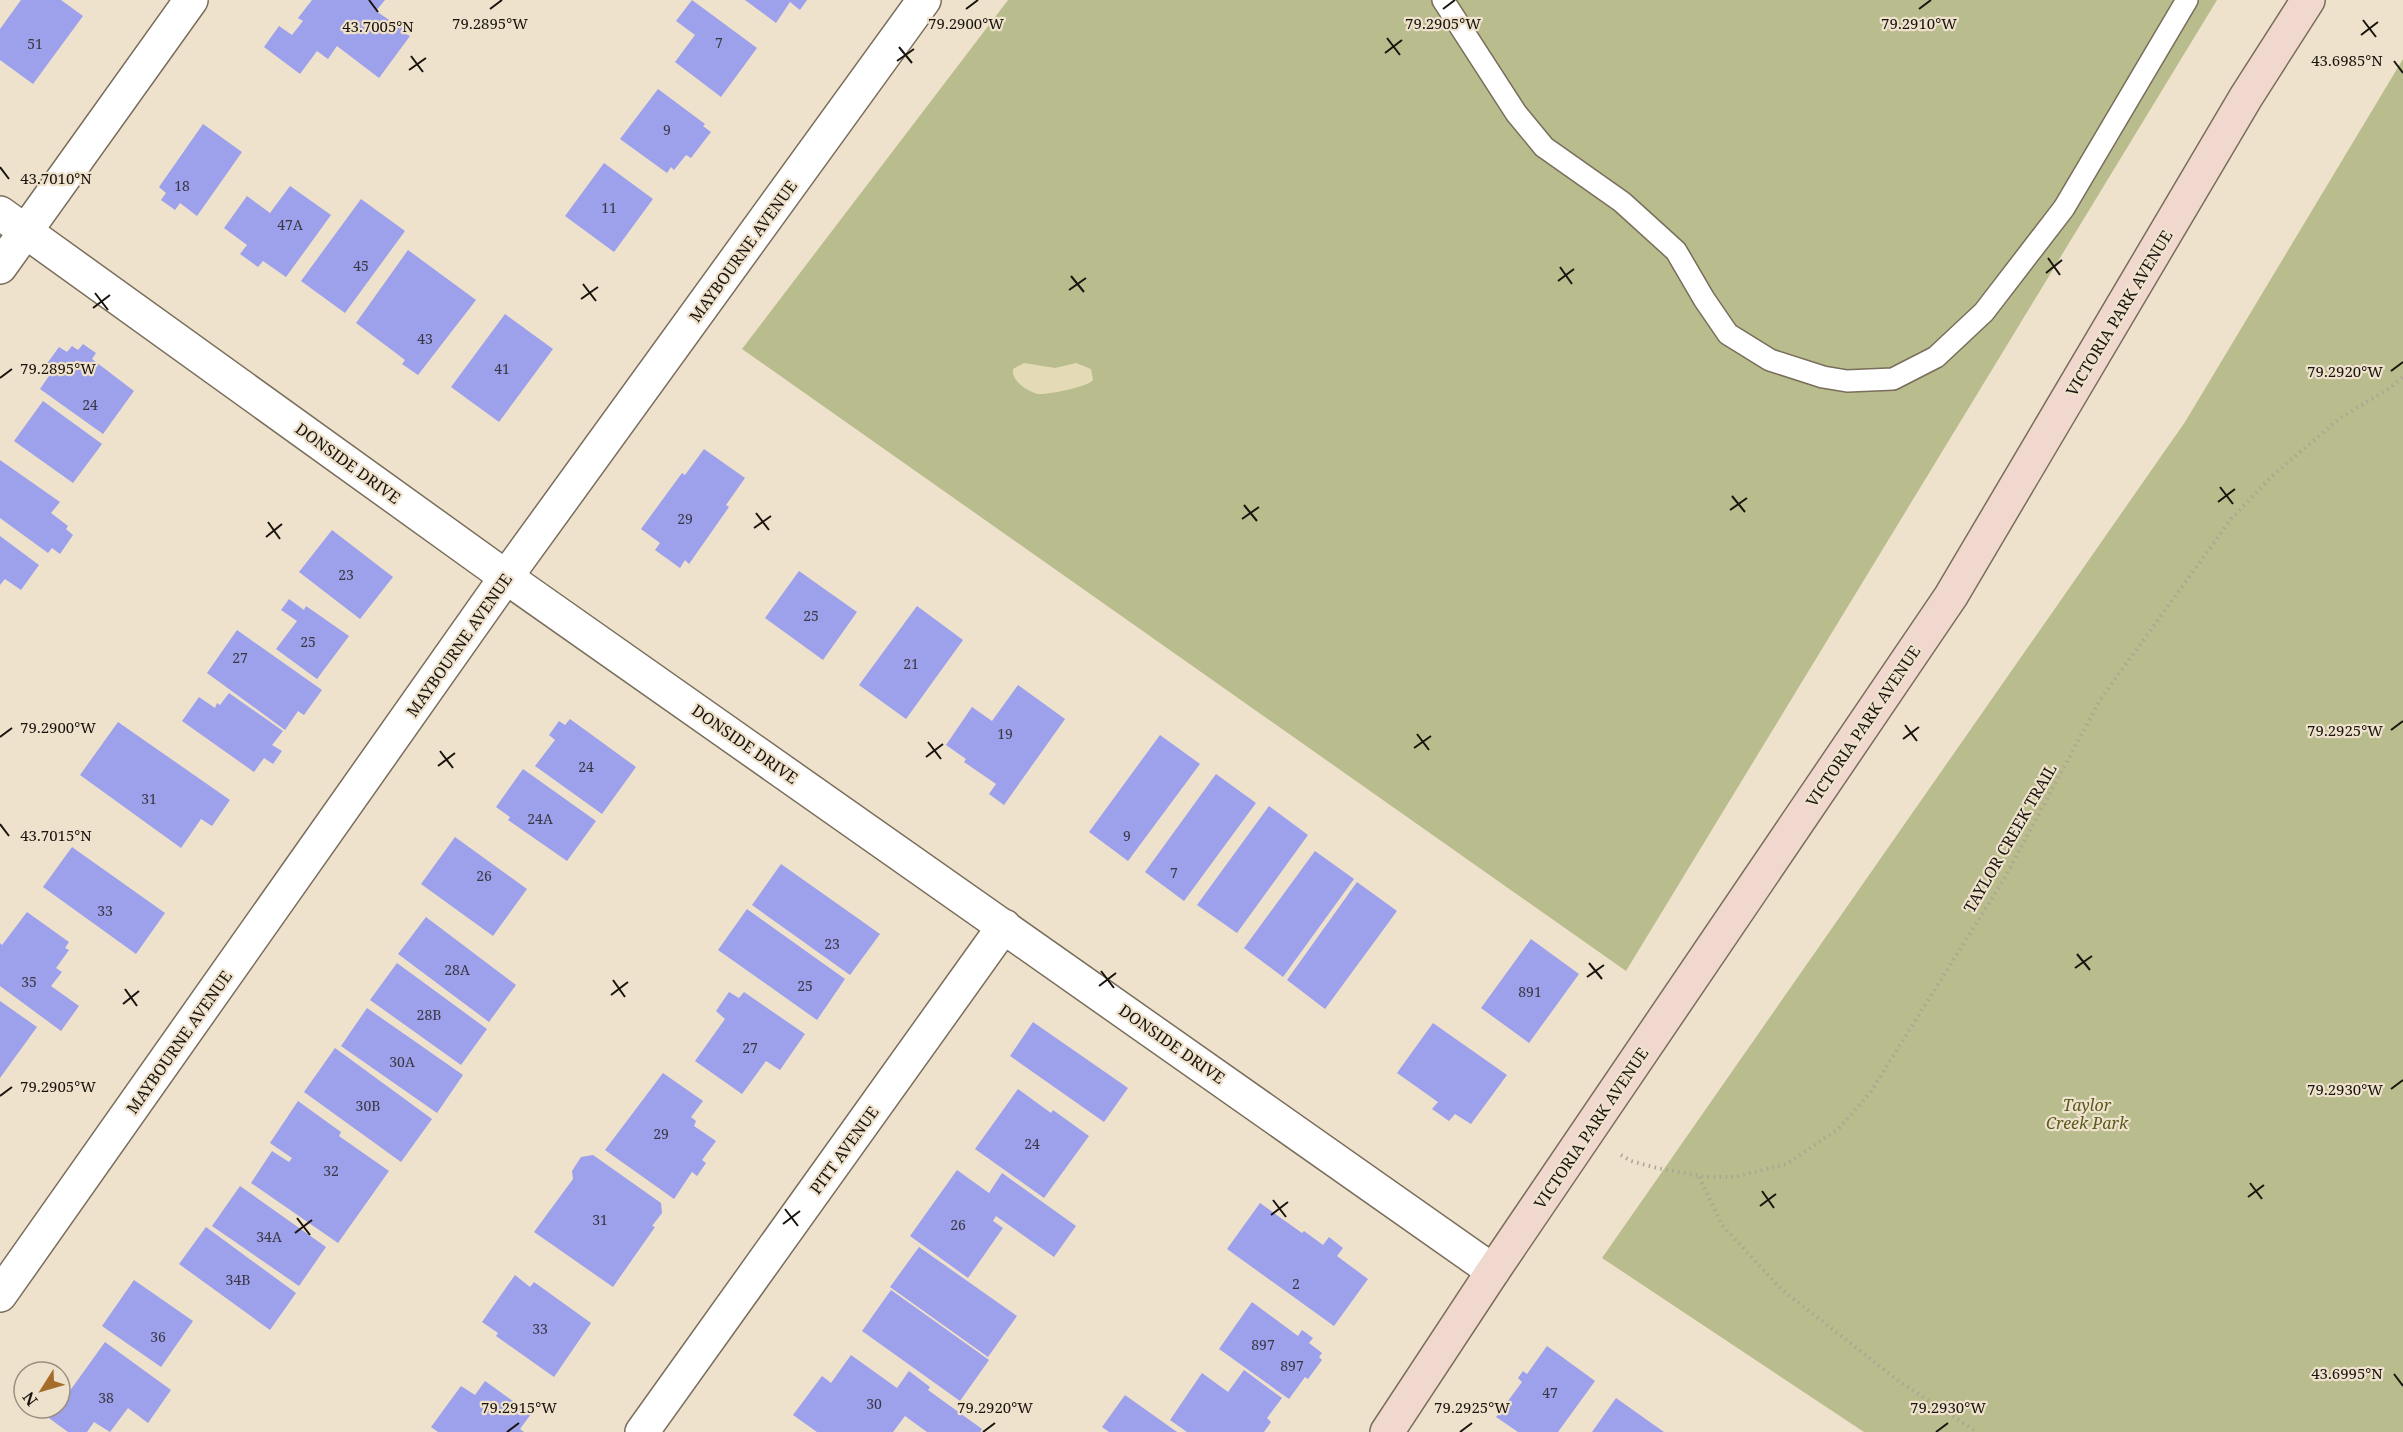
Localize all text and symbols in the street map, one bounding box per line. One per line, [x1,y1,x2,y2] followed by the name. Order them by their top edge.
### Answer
[452,13,528,33] text: 79.2895°W
[928,13,1004,33] text: 79.2900°W
[1405,13,1481,33] text: 79.2905°W
[1881,13,1957,33] text: 79.2910°W
[342,16,414,36] text: 43.7005°N
[715,33,723,52] house number: 7
[27,34,43,53] house number: 51
[2311,50,2383,70] text: 43.6985°N
[663,120,671,139] house number: 9
[20,168,92,188] text: 43.7010°N
[174,176,190,195] house number: 18
[684,176,802,326] street label: MAYBOURNE AVENUE
[601,198,617,217] house number: 11
[277,215,303,234] house number: 47A
[2061,226,2177,400] street label: VICTORIA PARK AVENUE
[353,256,369,275] house number: 45
[417,329,433,348] house number: 43
[20,358,96,378] text: 79.2895°W
[494,359,510,378] house number: 41
[2307,361,2383,381] text: 79.2920°W
[82,395,98,414] house number: 24
[291,417,405,509] street label: DONSIDE DRIVE
[677,509,693,528] house number: 29
[338,565,354,584] house number: 23
[401,569,517,721] street label: MAYBOURNE AVENUE
[803,606,819,625] house number: 25
[300,632,316,651] house number: 25
[1801,641,1925,811] street label: VICTORIA PARK AVENUE
[232,648,248,667] house number: 27
[903,654,919,673] house number: 21
[688,699,802,789] street label: DONSIDE DRIVE
[20,717,96,737] text: 79.2900°W
[2307,720,2383,740] text: 79.2925°W
[997,724,1013,743] house number: 19
[578,757,594,776] house number: 24
[1958,759,2062,916] street label: TAYLOR CREEK TRAIL
[141,789,157,808] house number: 31
[527,809,553,828] house number: 24A
[20,825,92,845] text: 43.7015°N
[1123,826,1131,845] house number: 9
[1170,863,1178,882] house number: 7
[476,866,492,885] house number: 26
[97,901,113,920] house number: 33
[824,934,840,953] house number: 23
[444,960,470,979] house number: 28A
[121,966,237,1118] street label: MAYBOURNE AVENUE
[21,972,37,991] house number: 35
[797,976,813,995] house number: 25
[1518,982,1542,1001] house number: 891
[1115,999,1229,1089] street label: DONSIDE DRIVE
[417,1005,441,1024] house number: 28B
[742,1038,758,1057] house number: 27
[1529,1043,1653,1213] street label: VICTORIA PARK AVENUE
[389,1052,415,1071] house number: 30A
[20,1076,96,1096] text: 79.2905°W
[2307,1079,2383,1099] text: 79.2930°W
[2046,1094,2129,1134] park label: Taylor Creek Park
[356,1096,380,1115] house number: 30B
[805,1102,883,1198] street label: PITT AVENUE
[653,1124,669,1143] house number: 29
[1024,1134,1040,1153] house number: 24
[323,1161,339,1180] house number: 32
[592,1210,608,1229] house number: 31
[950,1215,966,1234] house number: 26
[256,1227,282,1246] house number: 34A
[226,1270,250,1289] house number: 34B
[1292,1274,1300,1293] house number: 2
[532,1319,548,1338] house number: 33
[150,1327,166,1346] house number: 36
[1251,1335,1275,1354] house number: 897
[1280,1356,1304,1375] house number: 897
[12,1360,72,1420] north arrow
[2311,1363,2383,1383] text: 43.6995°N
[1542,1383,1558,1402] house number: 47
[17,1387,43,1411] text: N
[98,1388,114,1407] house number: 38
[866,1394,882,1413] house number: 30
[481,1397,557,1417] text: 79.2915°W
[957,1397,1033,1417] text: 79.2920°W
[1434,1397,1510,1417] text: 79.2925°W
[1910,1397,1986,1417] text: 79.2930°W

